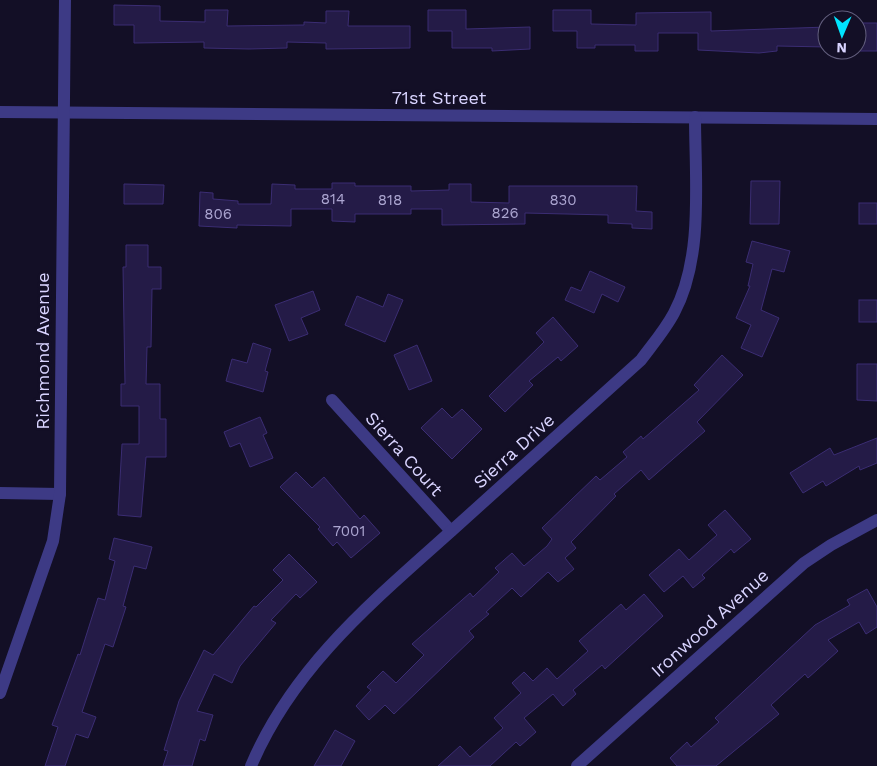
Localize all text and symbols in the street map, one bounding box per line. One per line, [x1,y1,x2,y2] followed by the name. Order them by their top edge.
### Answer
[817,10,867,60] north arrow
[836,40,847,56] text: N
[392,87,487,108] street label: 71st Street
[321,190,345,208] house number: 814
[378,191,402,209] house number: 818
[549,191,577,209] house number: 830
[491,204,519,222] house number: 826
[204,205,232,223] house number: 806
[32,272,53,430] street label: Richmond Avenue
[361,407,448,500] street label: Sierra Court
[469,409,558,492] street label: Sierra Drive
[333,522,365,540] house number: 7001
[647,564,773,681] street label: Ironwood Avenue

